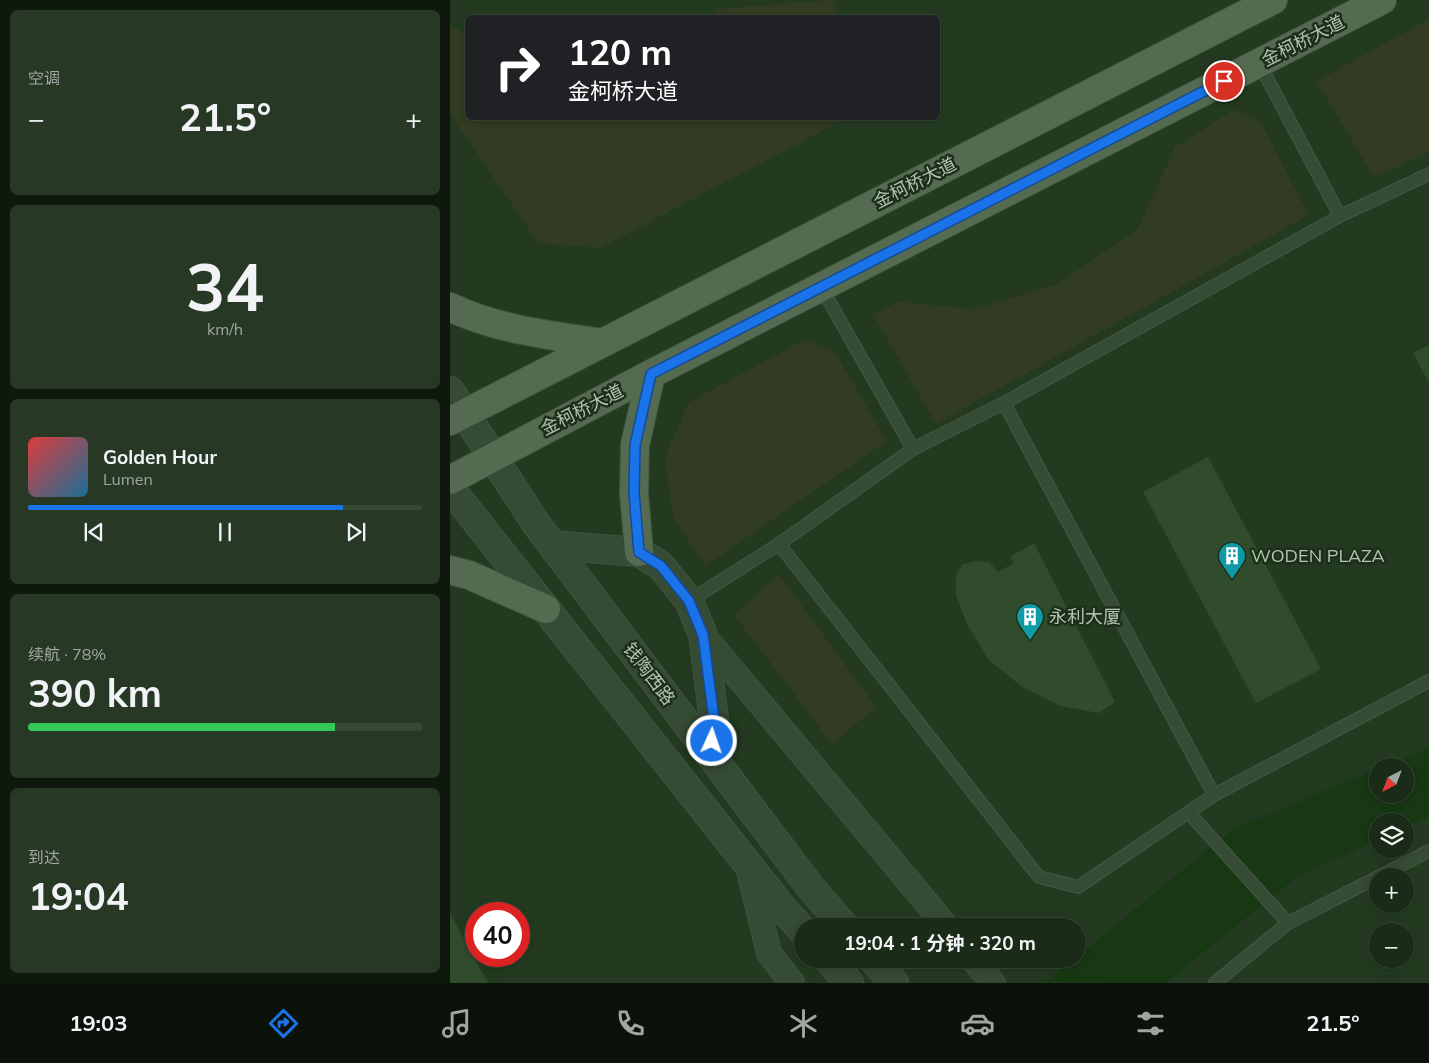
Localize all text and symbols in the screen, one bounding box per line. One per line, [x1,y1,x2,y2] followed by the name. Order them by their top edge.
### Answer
[1257,10,1348,71] street label: 金柯桥大道
[568,30,672,74] text: 120 m
[485,35,550,100] icon: right
[1203,60,1245,102] pin
[1210,67,1238,95] icon: arrive
[28,68,60,88] text: 空调
[568,77,678,105] text: 金柯桥大道
[179,93,271,141] text: 21.5°
[28,101,45,136] text: −
[405,101,422,136] text: +
[869,152,960,213] street label: 金柯桥大道
[186,246,264,327] text: 34
[207,319,243,339] text: km/h
[536,379,627,440] street label: 金柯桥大道
[103,445,217,469] text: Golden Hour
[103,469,153,489] text: Lumen
[80,518,108,546] icon: previous
[211,518,239,546] icon: pause
[342,518,370,546] icon: next
[1217,541,1247,580] building icon: WODEN PLAZA
[1251,544,1385,567] place label: WODEN PLAZA
[1015,602,1045,641] building icon: 永利大厦
[1049,605,1121,628] place label: 永利大厦
[619,638,680,709] street label: 钱陶西路
[28,644,106,664] text: 续航 · 78%
[28,669,162,717] text: 390 km
[685,714,737,766] position arrow
[1369,758,1414,802] north arrow
[1369,758,1414,968] map controls
[1369,813,1414,858] button: layers
[28,847,60,867] text: 到达
[1369,868,1414,913] button: +
[28,872,129,920] text: 19:04
[465,902,530,967] speed limit sign: 40
[1369,923,1414,968] button: −
[844,931,1036,955] text: 19:04 · 1 分钟 · 320 m
[266,1006,301,1041] icon: directions
[439,1006,474,1041] icon: music
[613,1006,648,1041] icon: phone
[786,1006,821,1041] icon: climate
[960,1006,995,1041] icon: car
[1133,1006,1168,1041] icon: filters
[69,1009,127,1037] text: 19:03
[1306,1009,1360,1037] text: 21.5°

